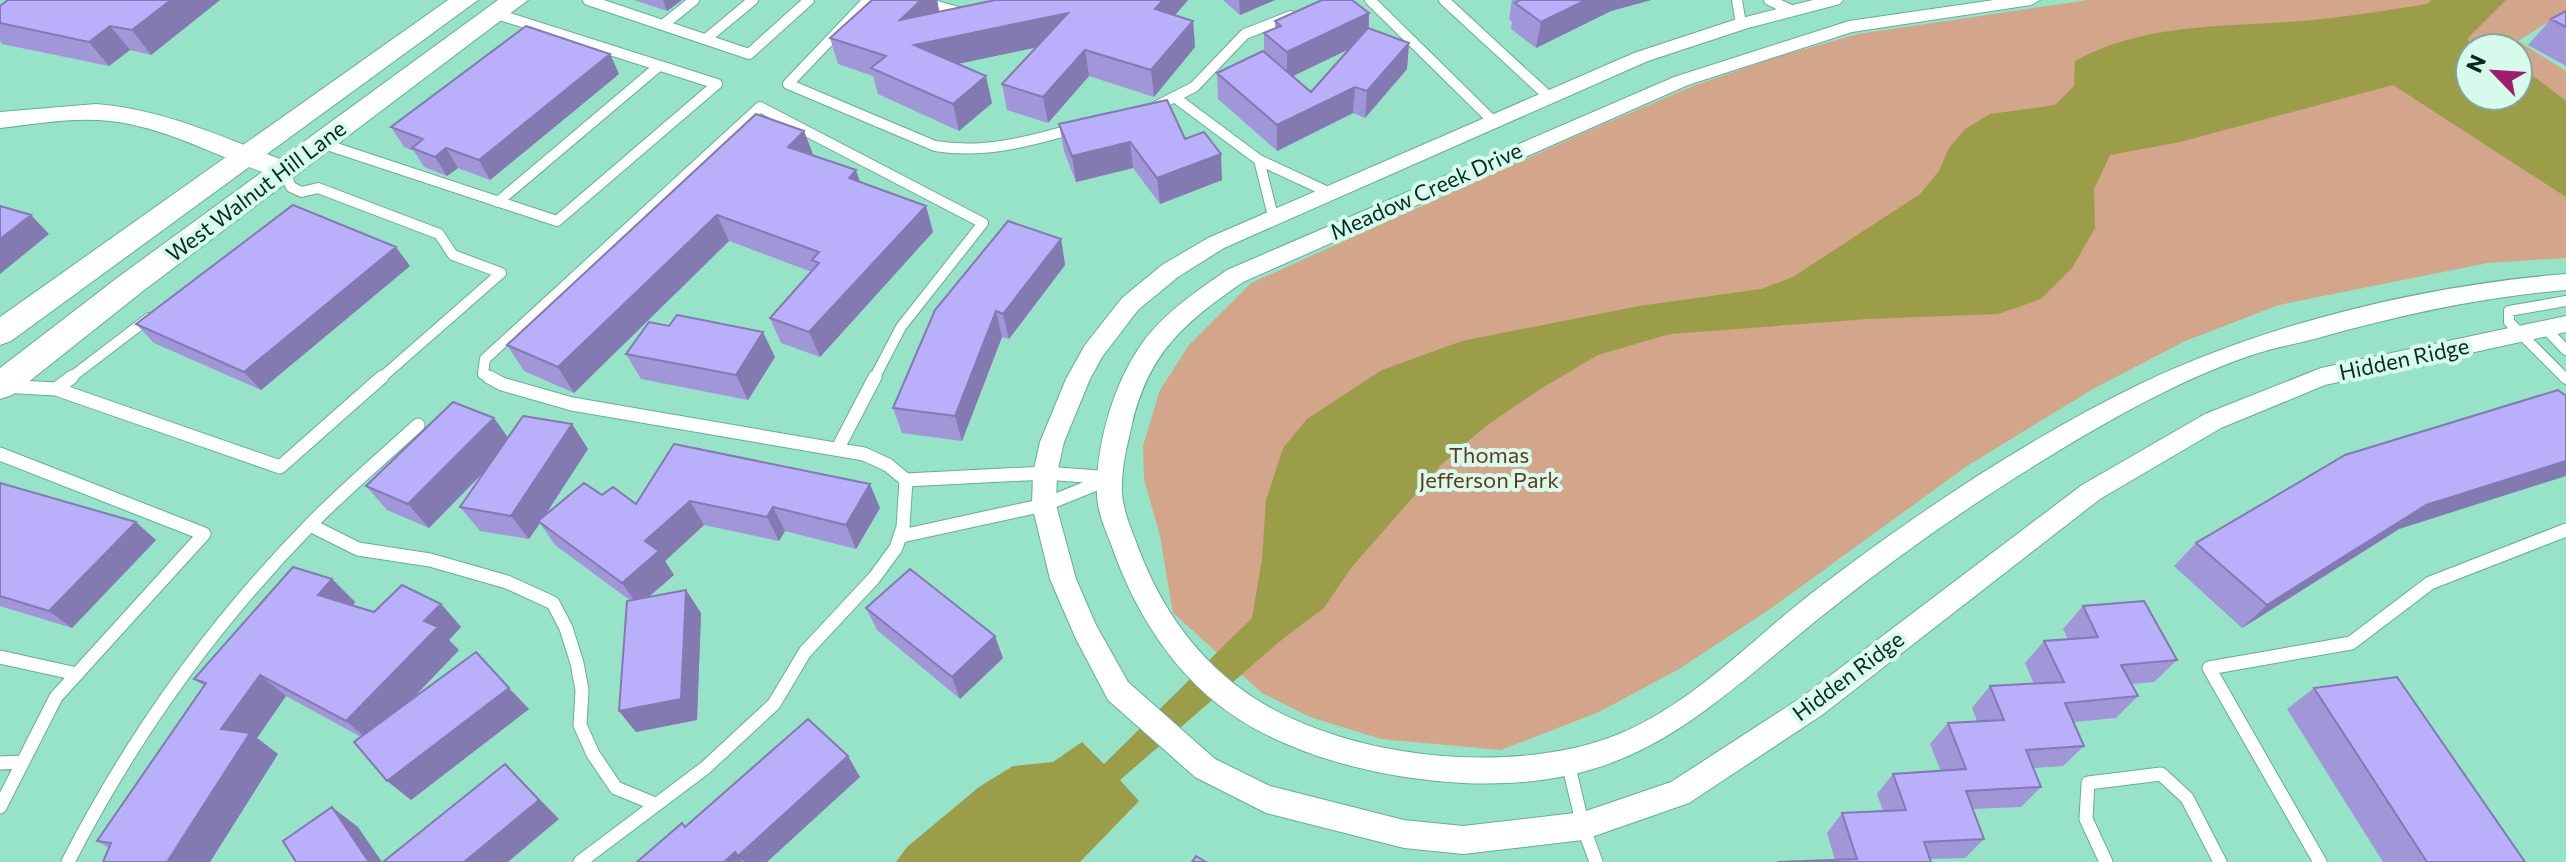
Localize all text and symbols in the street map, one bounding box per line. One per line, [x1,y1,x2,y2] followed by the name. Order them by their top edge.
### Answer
[2454,32,2534,112] north arrow
[2460,50,2491,77] text: N
[161,114,351,267] street label: West Walnut Hill Lane
[1326,136,1526,245] street label: Meadow Creek Drive
[2336,332,2471,385] street label: Hidden Ridge
[1419,441,1559,493] park label: Thomas Jefferson Park
[1787,625,1909,726] street label: Hidden Ridge

